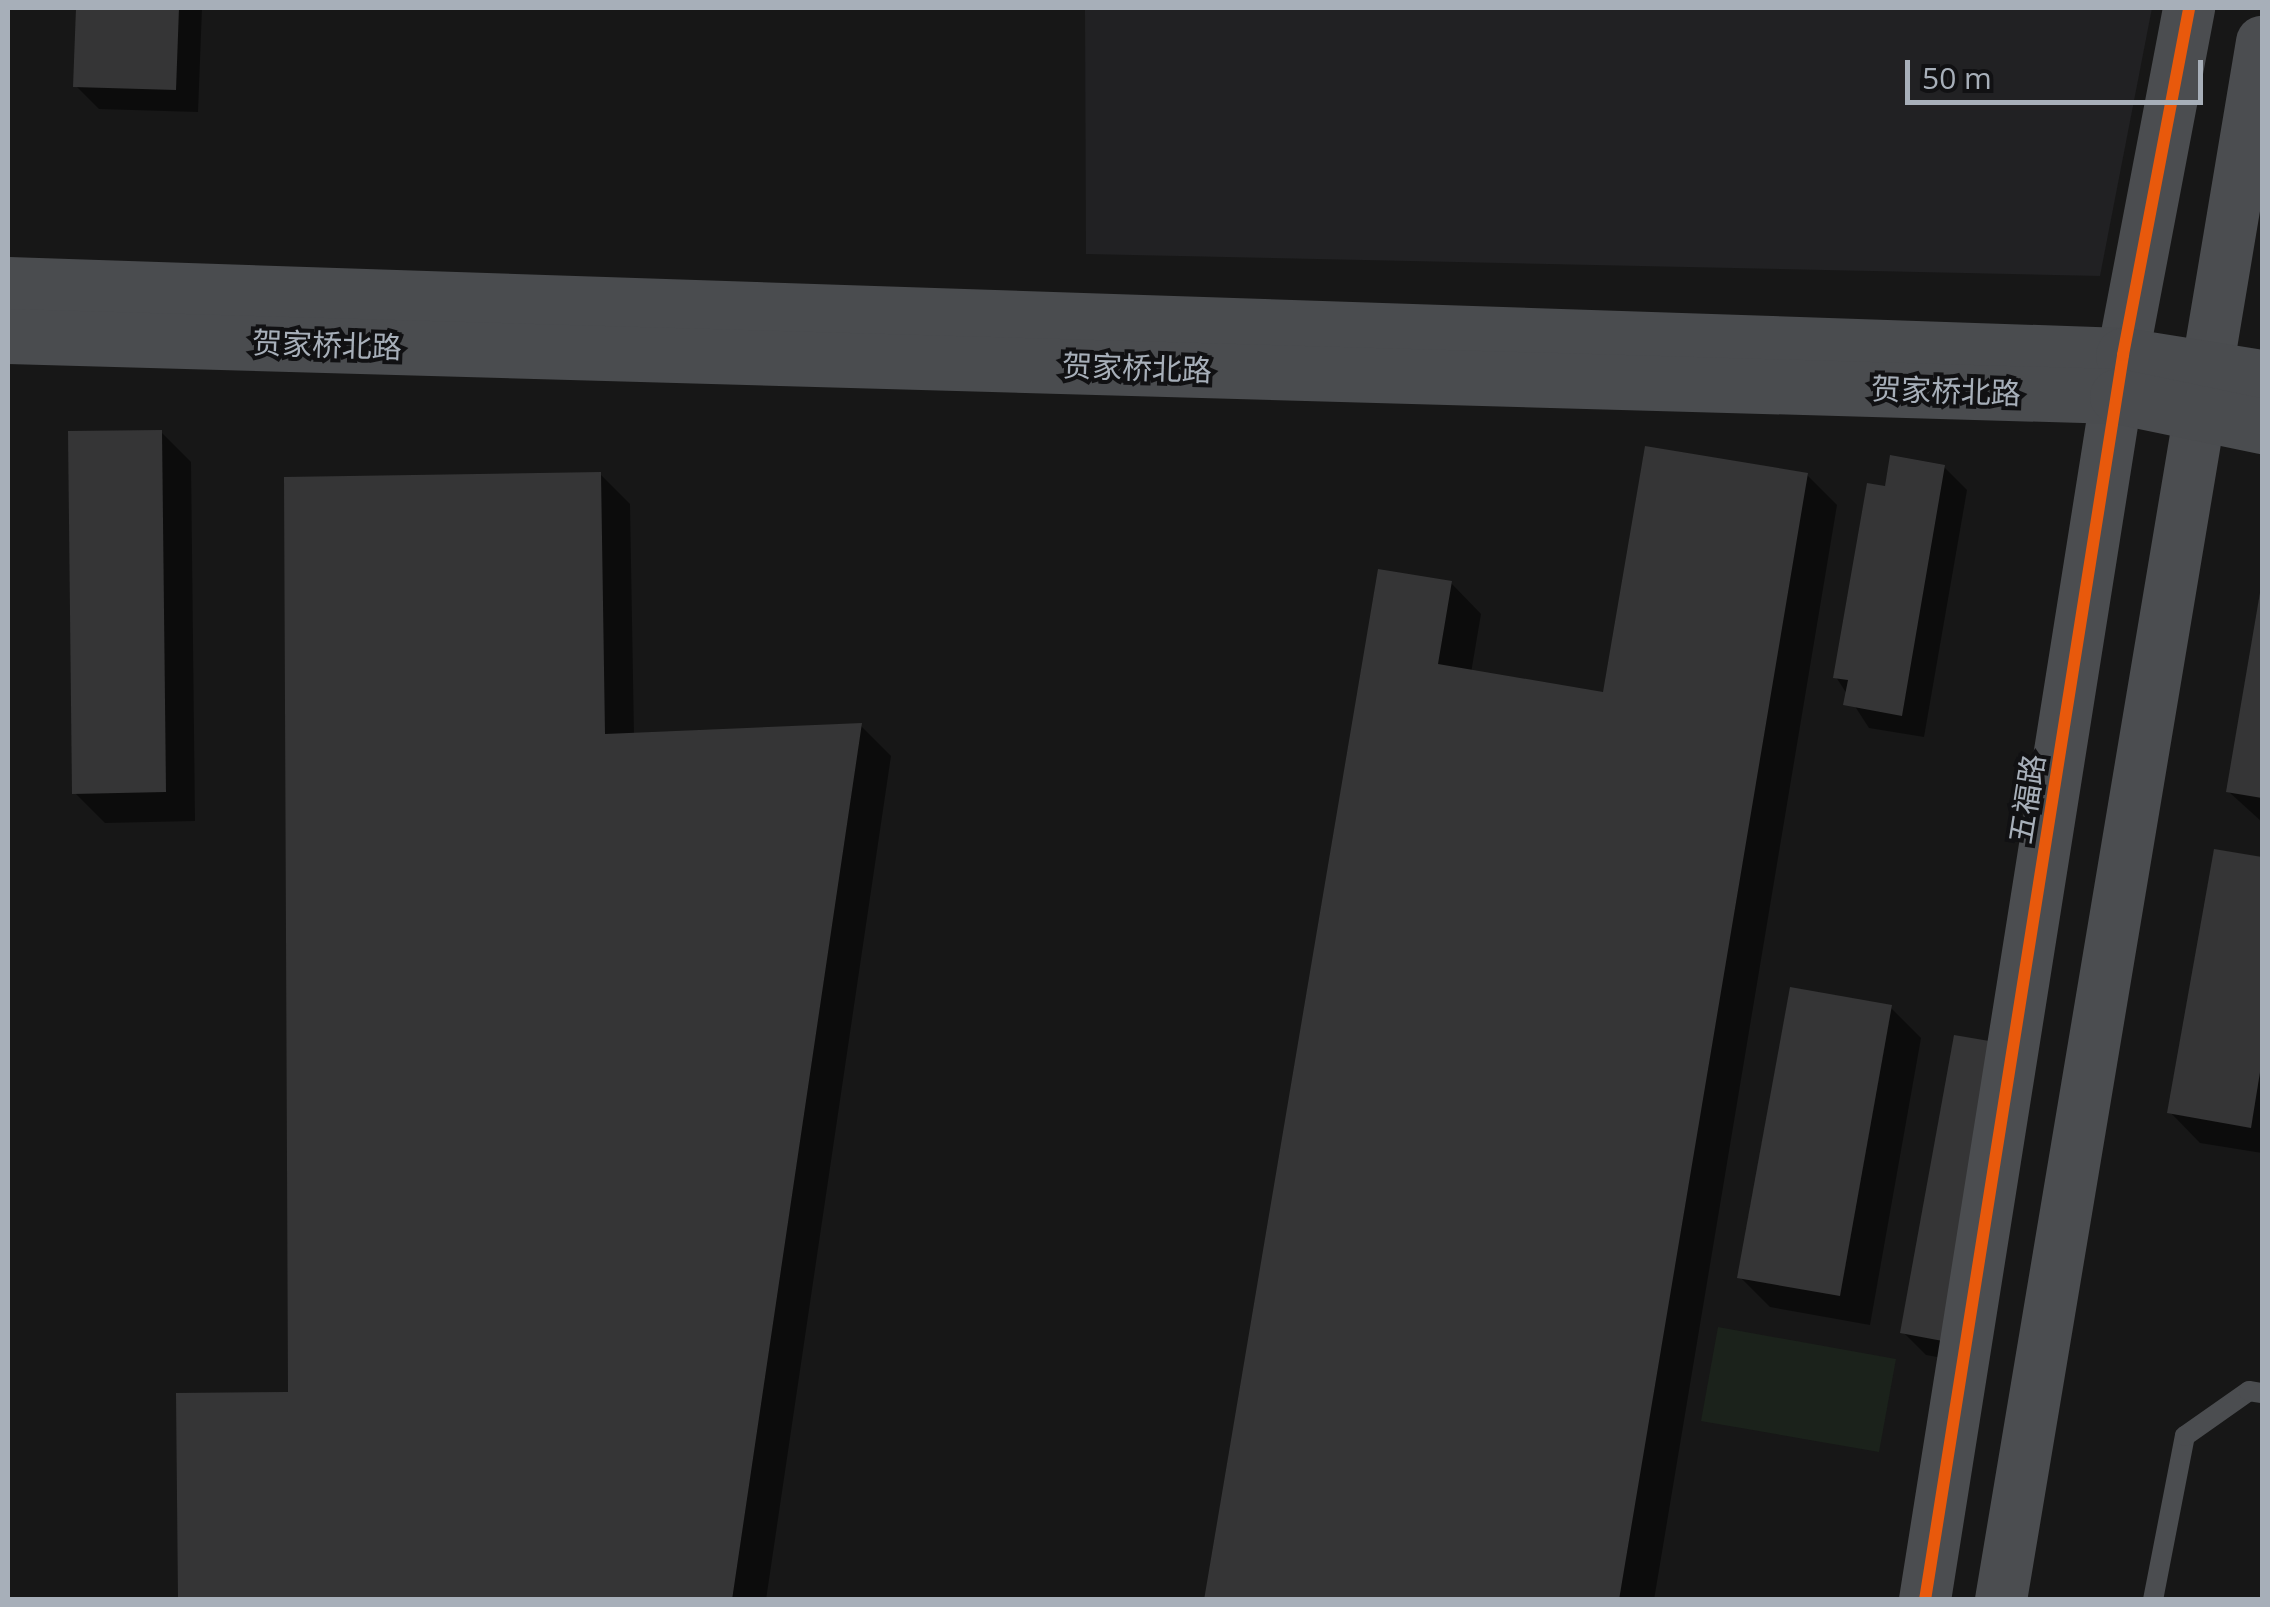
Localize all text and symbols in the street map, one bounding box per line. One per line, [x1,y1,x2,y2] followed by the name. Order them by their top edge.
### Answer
[1910,40,2208,102] scale bar
[1922,57,1992,98] text: 50 m
[251,324,403,366] street label: 贺家桥北路
[1061,347,1213,389] street label: 贺家桥北路
[1870,370,2022,412] street label: 贺家桥北路
[2002,752,2052,846] street label: 五福路

